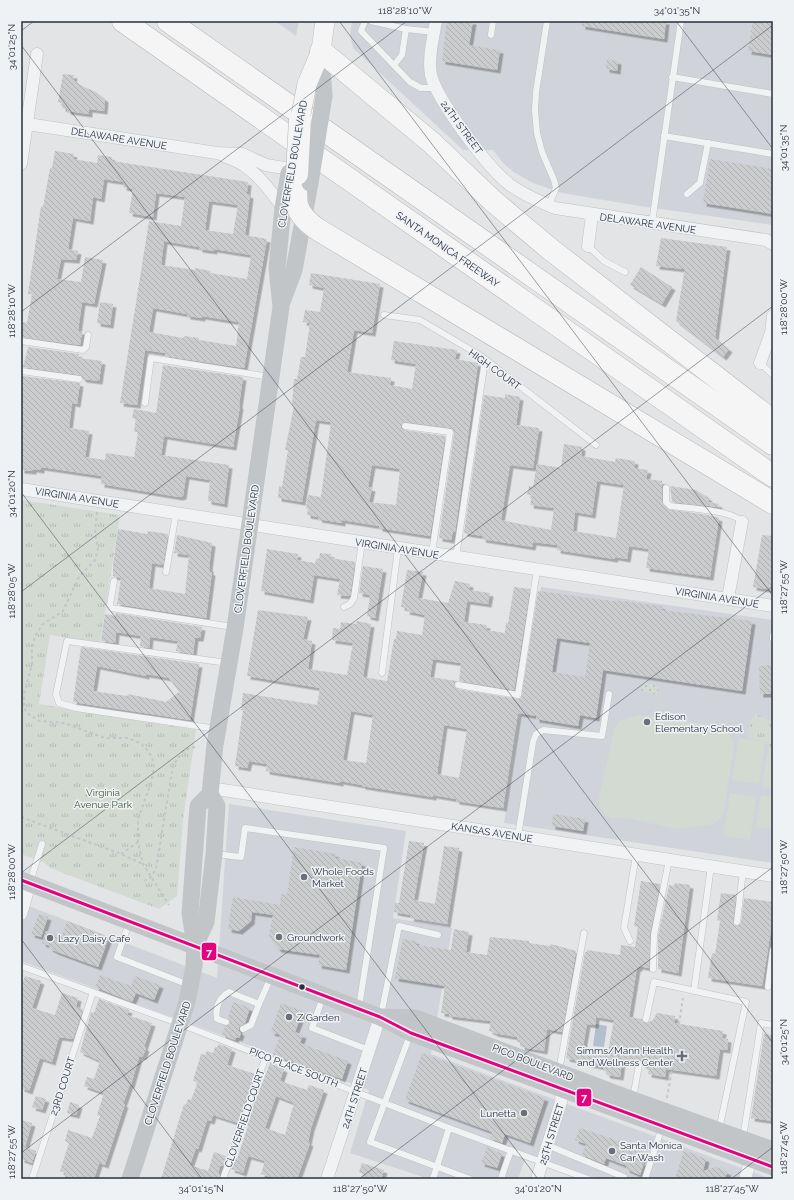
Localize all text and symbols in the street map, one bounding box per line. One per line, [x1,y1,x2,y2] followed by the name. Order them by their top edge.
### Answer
[378,5,433,16] text: 118°28'10"W
[654,5,700,16] text: 34°01'35"N
[6,24,17,70] text: 34°01'25"N
[276,99,309,229] street label: CLOVERFIELD BOULEVARD
[439,99,485,156] street label: 24TH STREET
[70,125,168,152] street label: DELAWARE AVENUE
[778,125,789,171] text: 34°01'35"N
[394,209,502,290] street label: SANTA MONICA FREEWAY
[599,211,697,236] street label: DELAWARE AVENUE
[778,279,789,335] text: 118°28'00"W
[6,283,17,338] text: 118°28'10"W
[467,347,523,392] street label: HIGH COURT
[6,470,17,518] text: 34°01'20"N
[232,484,261,614] street label: CLOVERFIELD BOULEVARD
[34,485,120,510] street label: VIRGINIA AVENUE
[354,536,440,561] street label: VIRGINIA AVENUE
[778,560,789,614] text: 118°27'55"W
[6,563,17,619] text: 118°28'05"W
[674,585,760,610] street label: VIRGINIA AVENUE
[655,711,743,734] place label: Edison Elementary School
[642,717,652,727] marker: Edison Elementary School
[74,787,133,810] park label: Virginia Avenue Park
[450,821,533,844] street label: KANSAS AVENUE
[778,839,789,894] text: 118°27'50"W
[6,844,17,900] text: 118°28'00"W
[312,866,374,889] place label: Whole Foods Market
[299,872,309,882] marker: Whole Foods Market
[274,932,284,942] marker: Groundwork
[287,932,345,943] place label: Groundwork
[45,933,55,943] marker: Lazy Daisy Cafe
[58,933,130,944] place label: Lazy Daisy Cafe
[201,942,217,961] line badge: 7
[206,946,213,959] text: 7
[297,982,307,992] unlabelled marker
[142,1000,193,1126] street label: CLOVERFIELD BOULEVARD
[284,1012,294,1022] marker: Z Garden
[297,1012,340,1023] place label: Z Garden
[778,1019,789,1065] text: 34°01'25"N
[491,1042,575,1083] street label: PICO BOULEVARD
[248,1045,340,1089] street label: PICO PLACE SOUTH
[577,1045,673,1068] place label: Simms/Mann Health and Wellness Center
[676,1050,688,1062] marker: Simms/Mann Health and Wellness Center
[48,1055,77,1117] street label: 23RD COURT
[339,1066,369,1130] street label: 24TH STREET
[222,1067,267,1169] street label: CLOVERFIELD COURT
[576,1088,592,1107] line badge: 7
[581,1091,588,1104] text: 7
[537,1102,566,1166] street label: 25TH STREET
[480,1108,516,1119] place label: Lunetta
[519,1108,529,1118] marker: Lunetta
[778,1121,789,1175] text: 118°27'45"W
[6,1125,17,1179] text: 118°27'55"W
[620,1140,682,1163] place label: Santa Monica Car Wash
[607,1146,617,1156] marker: Santa Monica Car Wash
[178,1183,224,1194] text: 34°01'15"N
[333,1183,388,1194] text: 118°27'50"W
[514,1183,562,1194] text: 34°01'20"N
[705,1183,759,1194] text: 118°27'45"W

